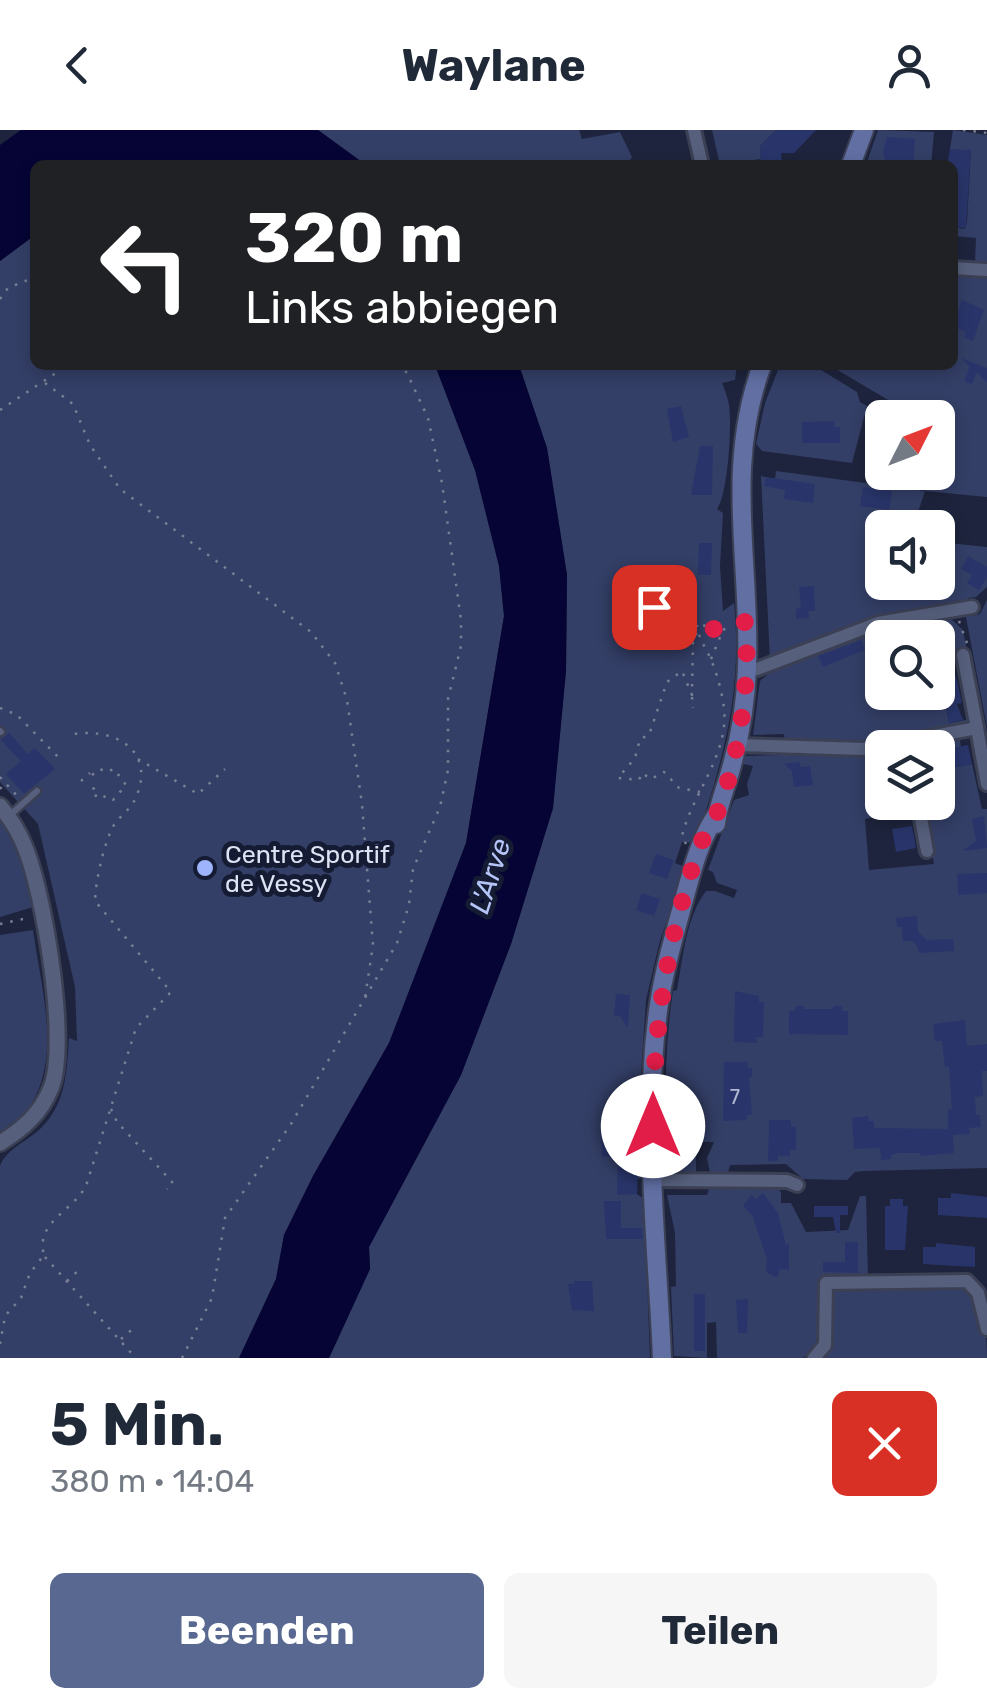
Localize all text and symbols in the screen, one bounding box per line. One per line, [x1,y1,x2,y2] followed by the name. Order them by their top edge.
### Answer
[50,38,105,93] icon: back
[882,38,937,93] icon: person
[401,39,586,92] text: Waylane
[245,197,463,280] text: 320 m
[80,200,210,330] icon: left
[245,281,559,334] text: Links abbiegen
[865,400,955,490] north arrow
[865,400,955,820] map controls
[865,510,955,600] button: sound
[612,565,697,650] pin
[627,580,682,635] icon: arrive
[865,620,955,710] button: search
[865,730,955,820] button: layers
[462,834,518,918] water label: L'Arve
[225,840,390,898] place label: Centre Sportif de Vessy
[194,857,216,879] marker: Centre Sportif de Vessy
[601,1074,705,1178] position arrow
[730,1085,740,1109] house number: 7
[50,1389,224,1460] text: 5 Min.
[832,1391,937,1496] button: close
[50,1462,254,1500] text: 380 m · 14:04
[50,1573,484,1688] button: Beenden
[504,1573,937,1688] button: Teilen

